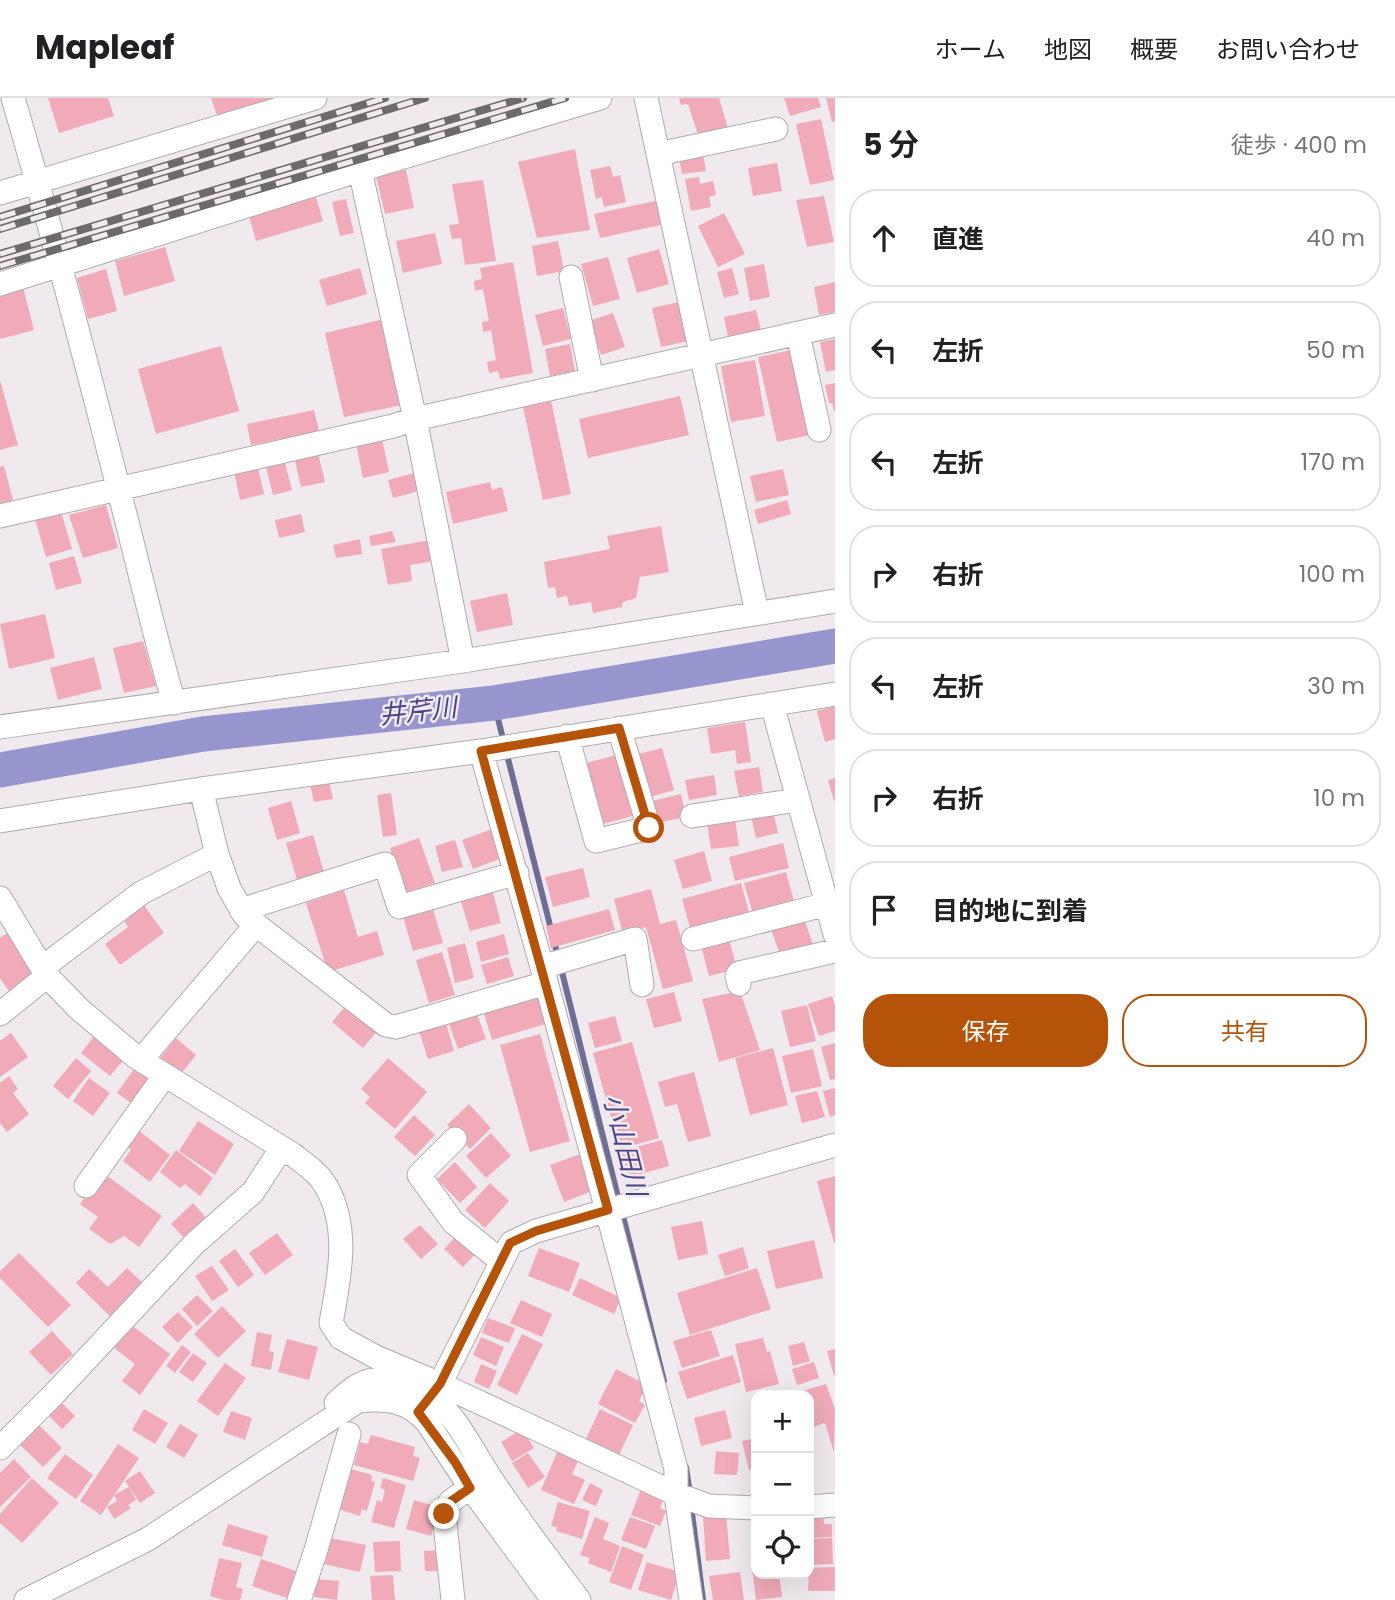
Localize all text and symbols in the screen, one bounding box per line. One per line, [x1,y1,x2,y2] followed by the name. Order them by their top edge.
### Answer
[35,24,174,71] text: Mapleaf
[935,33,1006,66] text: ホーム
[1044,33,1092,66] text: 地図
[1130,33,1178,66] text: 概要
[1216,33,1360,66] text: お問い合わせ
[863,123,919,166] text: 5 分
[1231,129,1367,161] text: 徒歩 · 400 m
[865,219,903,257] icon: ahead
[932,221,984,257] text: 直進
[1306,222,1365,254] text: 40 m
[865,331,903,369] icon: left
[932,333,984,369] text: 左折
[1306,334,1365,366] text: 50 m
[865,443,903,481] icon: left
[932,445,984,481] text: 左折
[1301,446,1365,478] text: 170 m
[865,555,903,593] icon: right
[932,557,984,593] text: 右折
[1299,558,1365,590] text: 100 m
[865,667,903,705] icon: left
[932,669,984,705] text: 左折
[1307,670,1365,702] text: 30 m
[377,689,462,733] water label: 井芹川
[865,779,903,817] icon: right
[932,781,984,817] text: 右折
[1313,782,1365,814] text: 10 m
[633,812,664,843] route start
[865,891,903,929] icon: arrive
[932,893,1088,929] text: 目的地に到着
[863,994,1108,1067] button: 保存
[1122,994,1367,1067] button: 共有
[595,1090,656,1203] water label: 小山田川
[751,1390,814,1579] map controls
[751,1390,814,1453] button: +
[751,1453,814,1516] button: −
[428,1498,459,1529] route end
[751,1516,814,1579] button: locate

